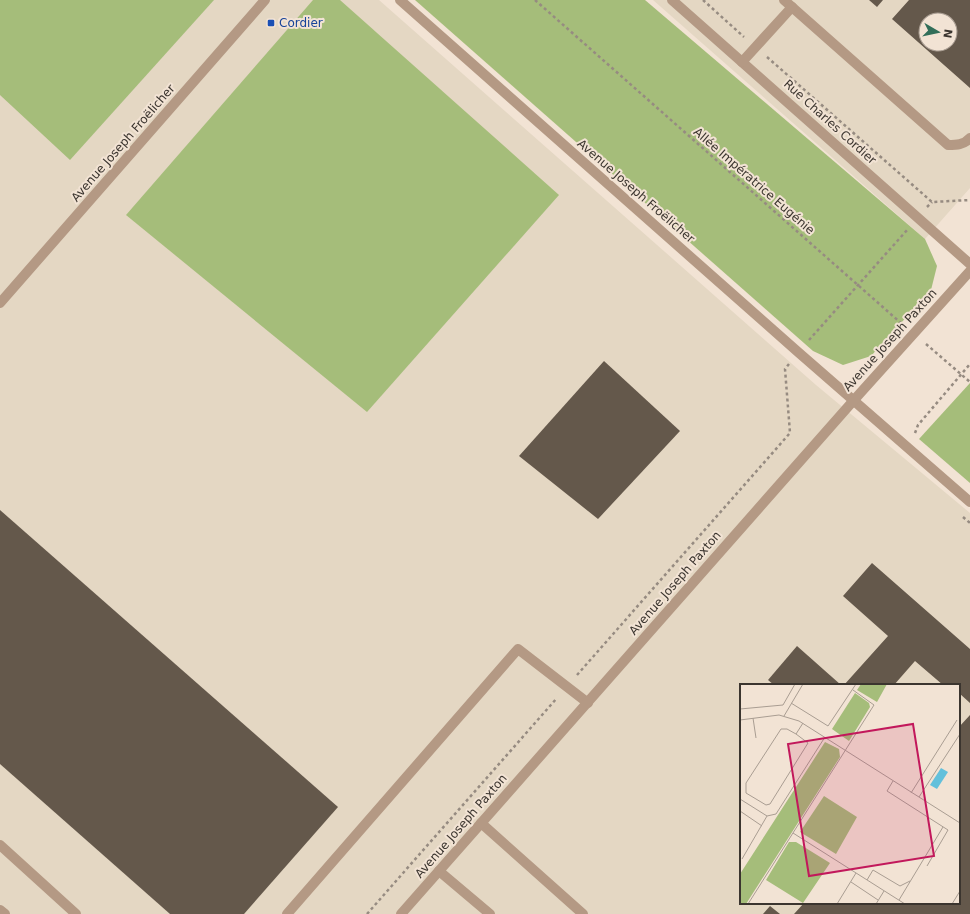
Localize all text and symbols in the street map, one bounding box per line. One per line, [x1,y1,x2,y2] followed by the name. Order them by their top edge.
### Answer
[918,12,958,52] north arrow
[279,16,323,30] place label: Cordier
[266,18,276,28] marker: Cordier
[940,28,955,39] text: N
[781,77,879,167] street label: Rue Charles Cordier
[68,82,178,204] street label: Avenue Joseph Froëlicher
[691,125,817,237] street label: Allée Impératrice Eugénie
[575,136,697,246] street label: Avenue Joseph Froëlicher
[840,286,940,394] street label: Avenue Joseph Paxton
[626,528,724,638] street label: Avenue Joseph Paxton
[740,684,960,904] inset map
[412,771,510,881] street label: Avenue Joseph Paxton

